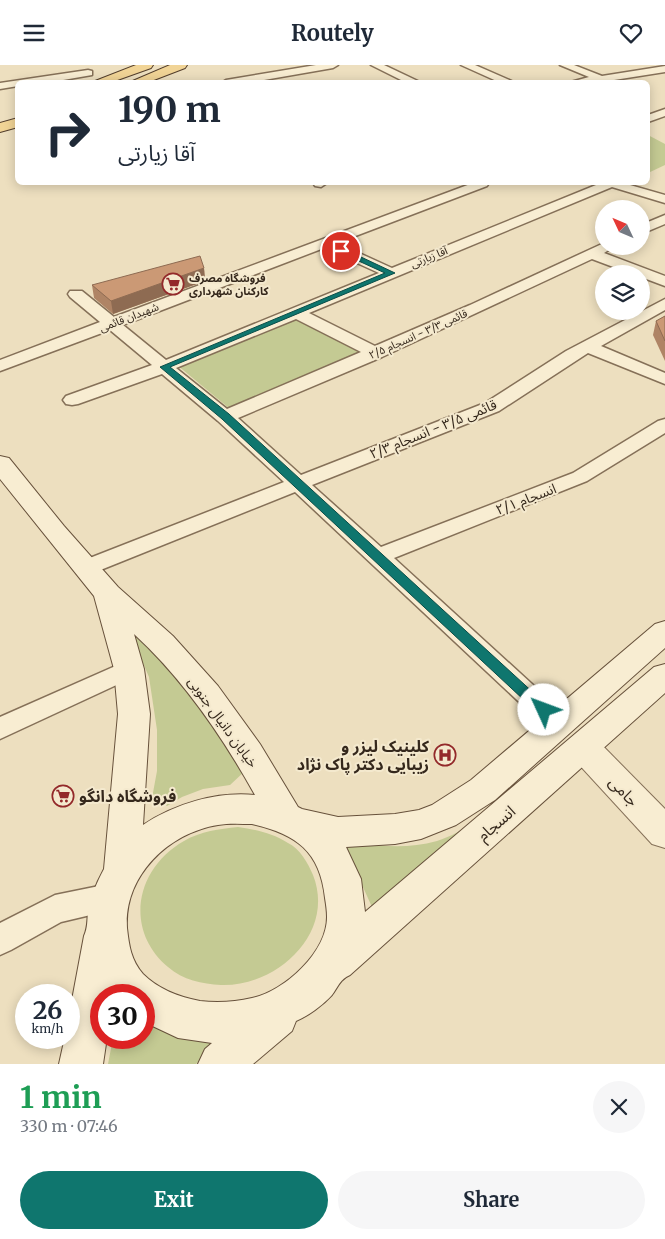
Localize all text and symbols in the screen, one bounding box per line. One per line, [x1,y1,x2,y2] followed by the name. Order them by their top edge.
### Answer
[20,19,48,47] icon: menu
[291,19,374,47] text: Routely
[617,19,645,47] icon: heart
[118,88,221,132] text: 190 m
[35,100,100,165] icon: right
[118,139,195,167] text: آقا زیارتی
[595,200,650,255] north arrow
[595,200,650,320] map controls
[320,230,362,272] pin
[327,237,355,265] icon: arrive
[408,243,450,271] street label: آقا زیارتی
[595,265,650,320] button: layers
[189,271,270,298] place label: فروشگاه مصرف کارکنان شهرداری
[161,272,185,296] supermarket icon: فروشگاه مصرف کارکنان شهرداری
[97,299,161,335] street label: شهیدان قائمی
[366,306,470,363] street label: قائمی ۳/۳ - انسجام ۲/۵
[367,395,500,465] street label: قائمی ۳/۵ - انسجام ۲/۳
[493,479,560,521] street label: انسجام ۲/۱
[184,673,262,771] street label: خیابان دانیال جنوبی
[517,683,569,735] position arrow
[297,736,430,775] place label: کلینیک لیزر و زیبایی دکتر پاک نژاد
[433,743,457,767] hospital icon: کلینیک لیزر و زیبایی دکتر پاک نژاد
[605,772,643,810] street label: جامی
[51,784,75,808] supermarket icon: فروشگاه دانگو
[79,786,176,806] place label: فروشگاه دانگو
[473,801,521,847] street label: انسجام
[90,984,155,1049] speed limit sign: 30
[33,994,62,1026] text: 26
[32,1021,63,1036] text: km/h
[20,1078,102,1116] text: 1 min
[593,1081,645,1133] button: close
[20,1116,118,1136] text: 330 m · 07:46
[20,1171,328,1229] button: Exit
[338,1171,645,1229] button: Share

